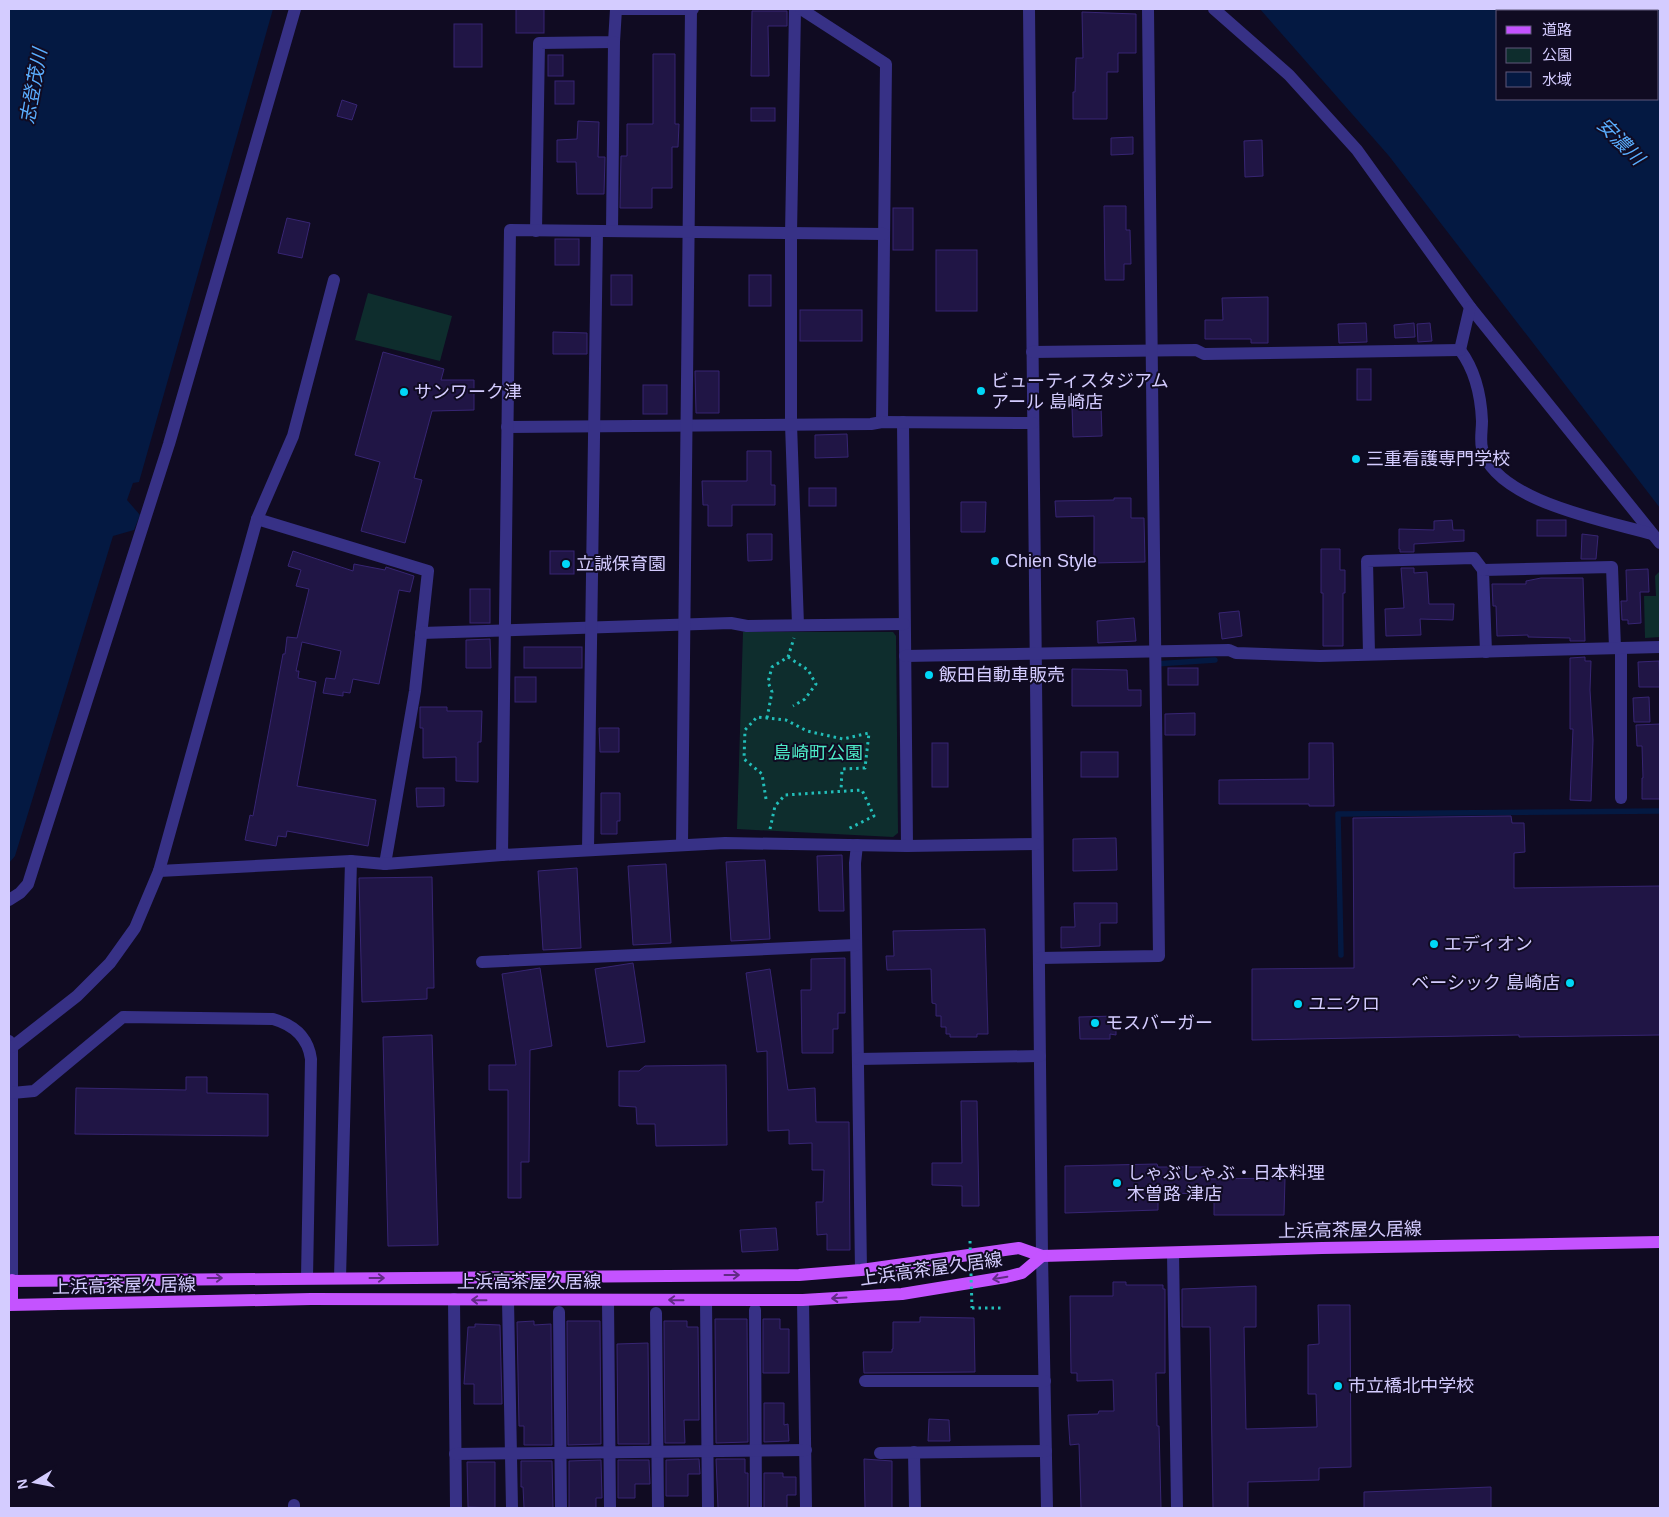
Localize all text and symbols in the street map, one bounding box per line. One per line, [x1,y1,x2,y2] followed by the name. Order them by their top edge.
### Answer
[1496,10,1659,100] legend
[1542,21,1572,38] text: 道路
[17,45,51,125] water label: 志登茂川
[1542,46,1572,63] text: 公園
[1542,71,1572,88] text: 水域
[1593,114,1650,170] water label: 安濃川
[991,371,1169,412] place label: ビューティスタジアム アール 島崎店
[414,382,522,402] place label: サンワーク津
[975,385,987,397] marker: ビューティスタジアム アール 島崎店
[398,386,410,398] marker: サンワーク津
[1366,449,1510,469] place label: 三重看護専門学校
[1350,453,1362,465] marker: 三重看護専門学校
[1005,551,1097,571] place label: Chien Style
[576,554,666,574] place label: 立誠保育園
[989,555,1001,567] marker: Chien Style
[560,558,572,570] marker: 立誠保育園
[939,665,1065,685] place label: 飯田自動車販売
[923,669,935,681] marker: 飯田自動車販売
[773,743,863,763] park label: 島崎町公園
[1444,934,1533,954] place label: エディオン
[1428,938,1440,950] marker: エディオン
[1411,973,1560,993] place label: ベーシック 島崎店
[1564,977,1576,989] marker: ベーシック 島崎店
[1308,994,1380,1014] place label: ユニクロ
[1292,998,1304,1010] marker: ユニクロ
[1105,1013,1213,1033] place label: モスバーガー
[1089,1017,1101,1029] marker: モスバーガー
[1127,1163,1325,1204] place label: しゃぶしゃぶ・日本料理 木曽路 津店
[1111,1177,1123,1189] marker: しゃぶしゃぶ・日本料理 木曽路 津店
[1278,1219,1422,1241] street label: 上浜高茶屋久居線
[858,1249,1004,1289] street label: 上浜高茶屋久居線
[724,1270,740,1280] one-way arrow
[457,1272,601,1292] street label: 上浜高茶屋久居線
[206,1273,223,1283] one-way arrow
[369,1273,385,1283] one-way arrow
[992,1273,1008,1283] one-way arrow
[52,1275,196,1297] street label: 上浜高茶屋久居線
[831,1293,847,1302] one-way arrow
[471,1295,487,1304] one-way arrow
[668,1295,684,1305] one-way arrow
[1348,1376,1474,1396] place label: 市立橋北中学校
[1332,1380,1344,1392] marker: 市立橋北中学校
[10,1457,60,1507] north arrow
[13,1478,31,1491] text: N

